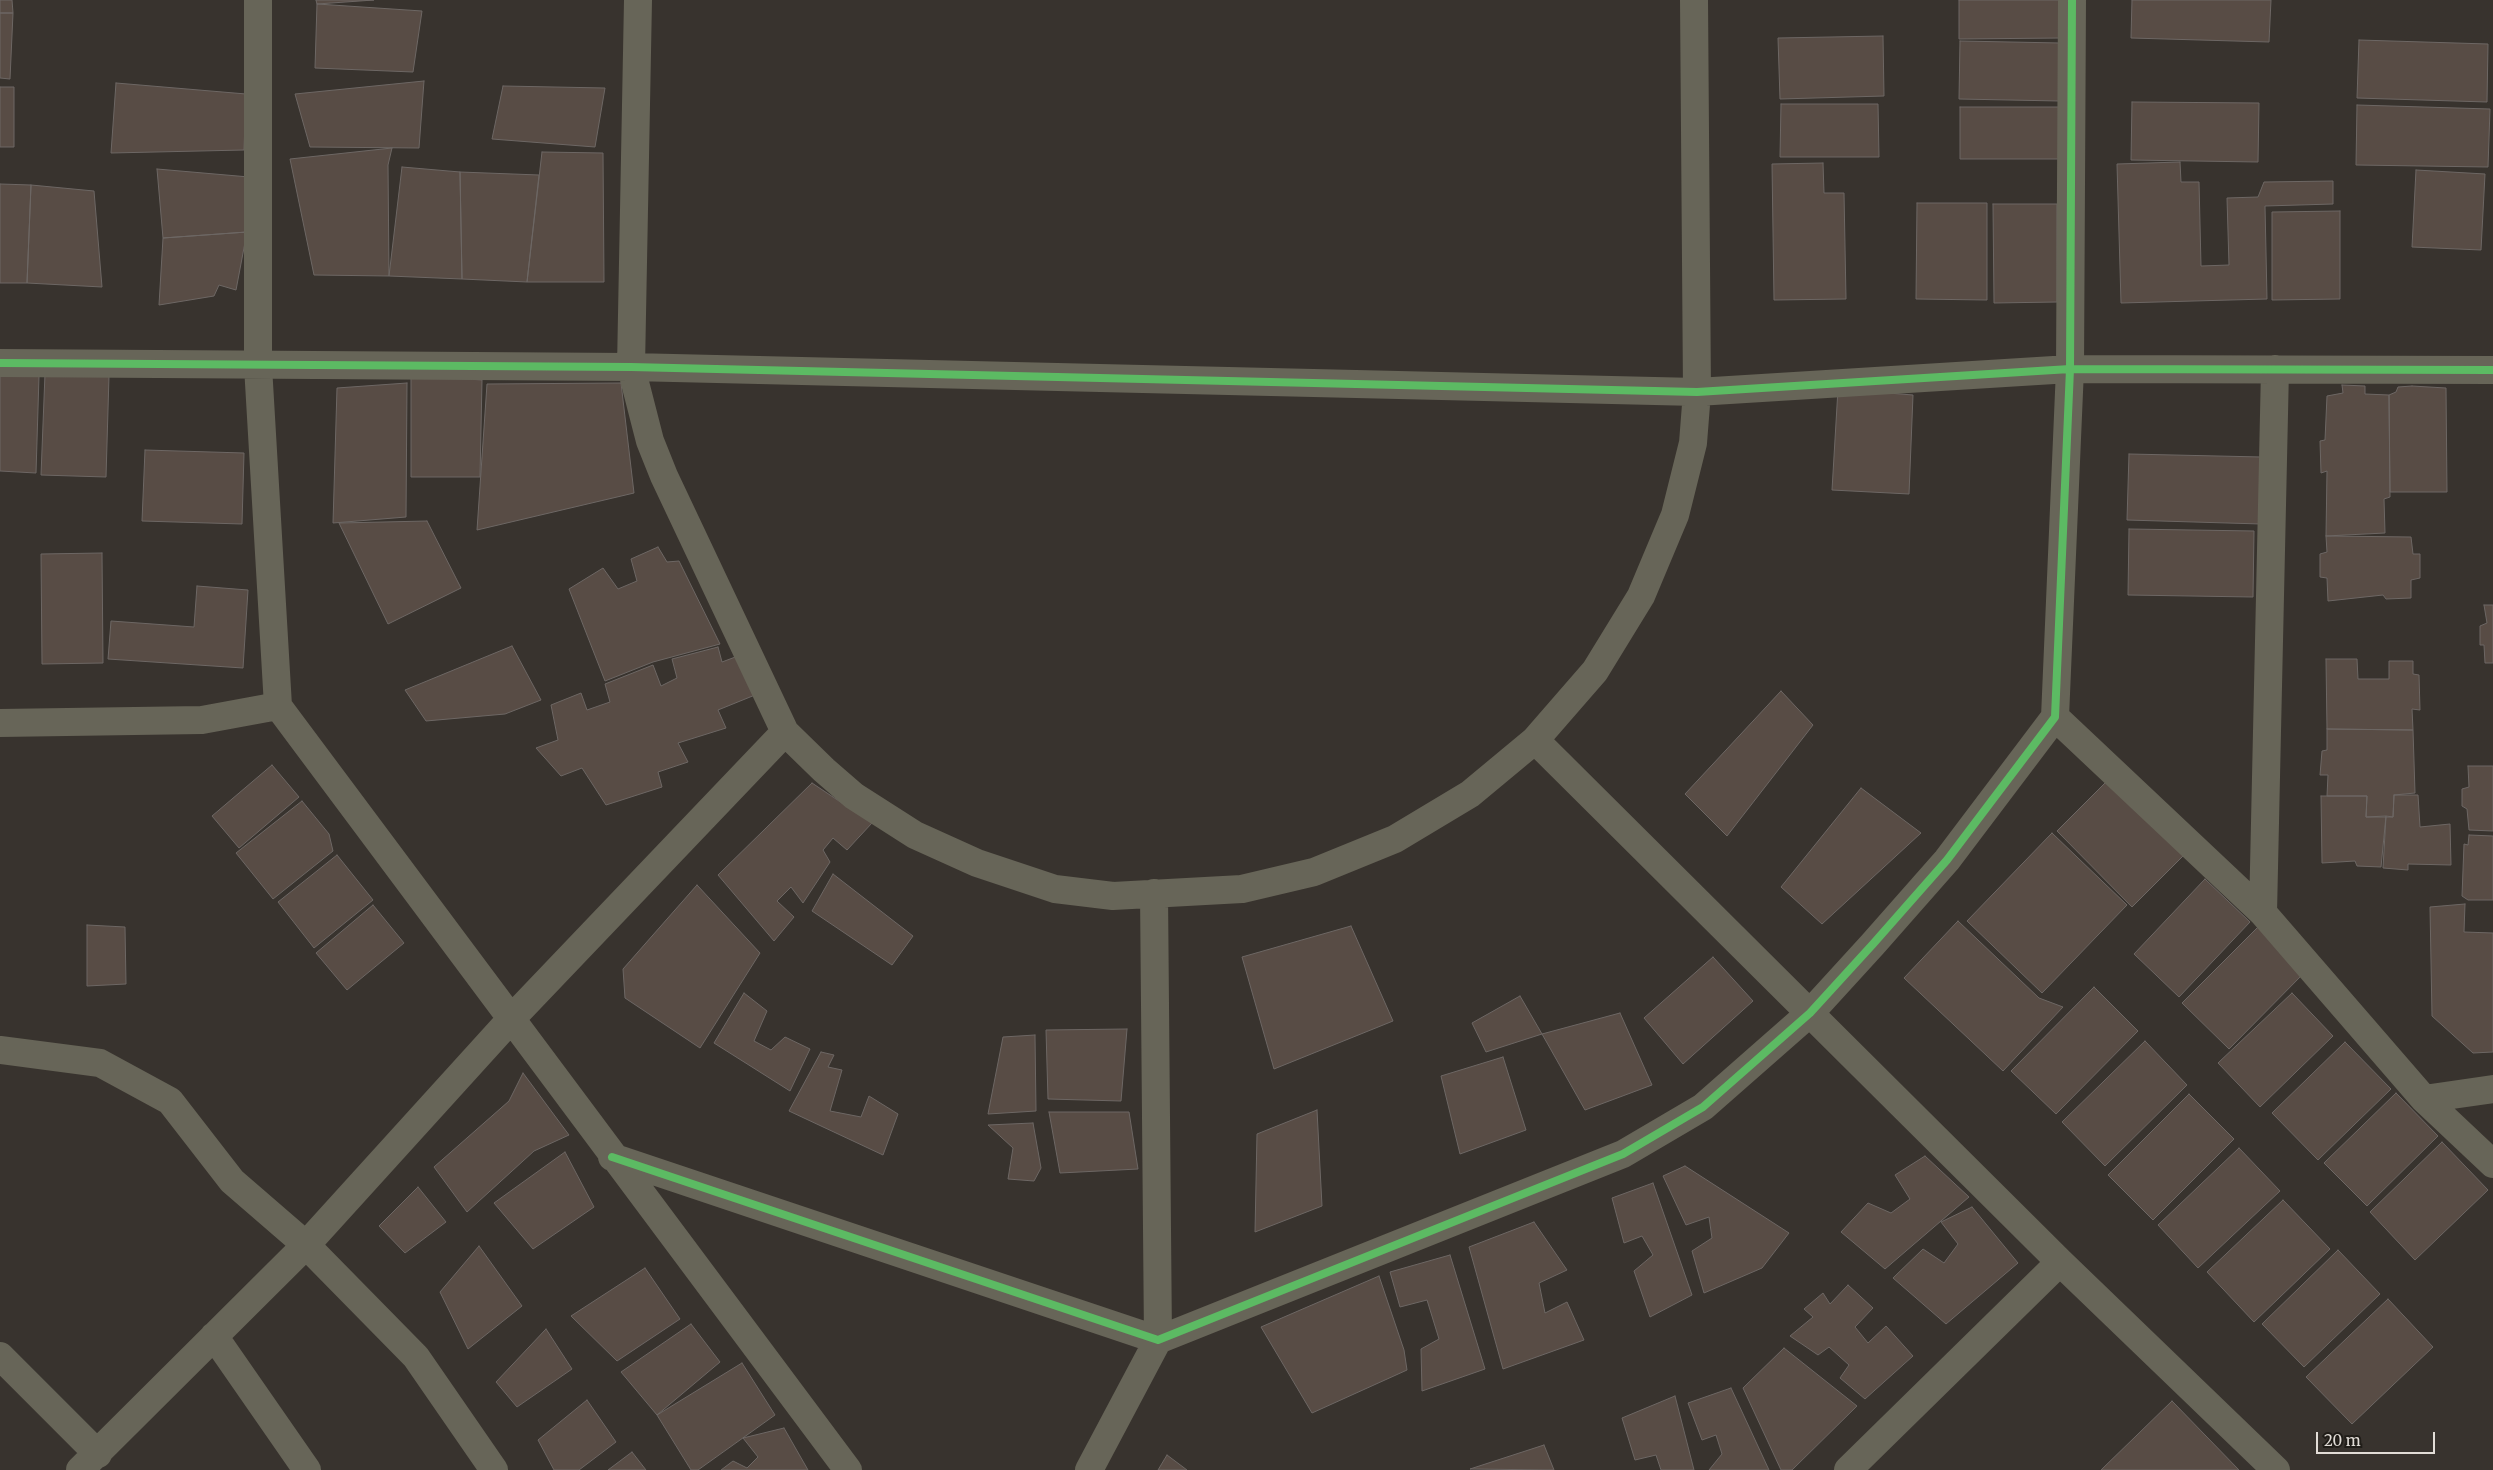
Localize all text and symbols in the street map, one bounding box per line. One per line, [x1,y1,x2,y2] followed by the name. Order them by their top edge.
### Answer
[2318,1422,2437,1454] scale bar
[2324,1431,2361,1450] text: 20 m

